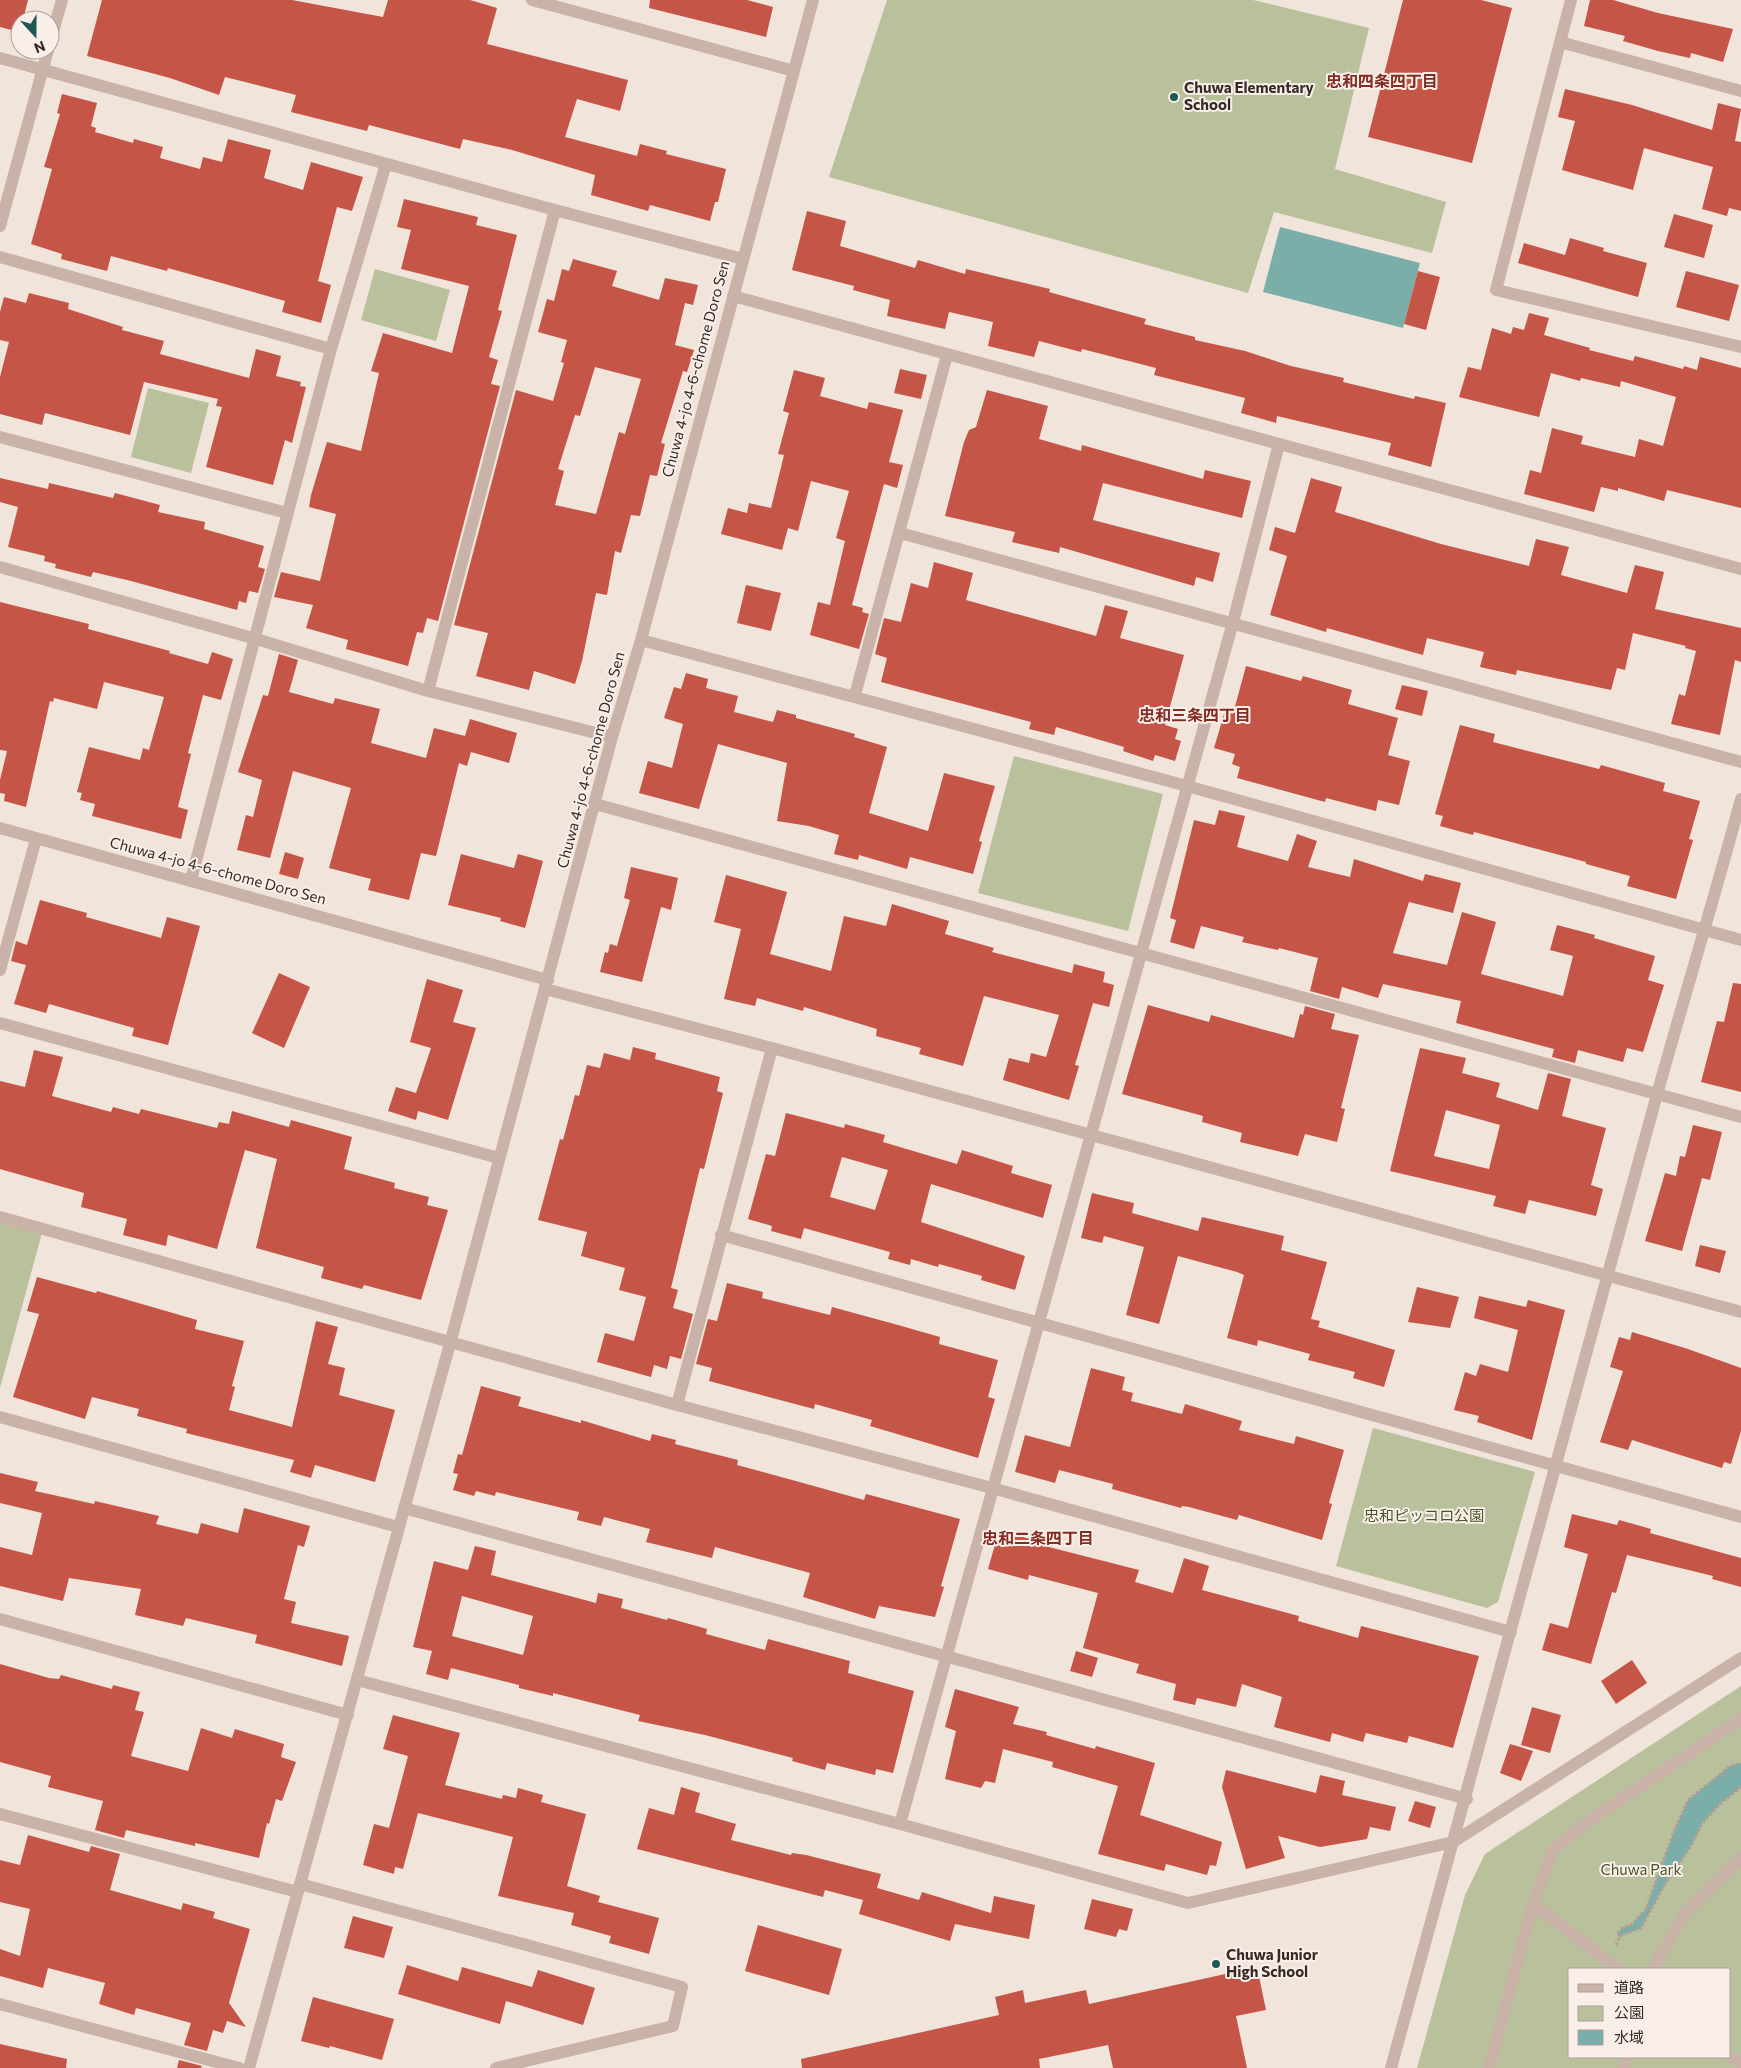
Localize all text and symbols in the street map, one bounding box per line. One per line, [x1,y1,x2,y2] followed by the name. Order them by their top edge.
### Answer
[10,10,60,60] north arrow
[32,38,48,57] text: N
[1326,71,1438,90] district label: 忠和四条四丁目
[1184,78,1315,113] place label: Chuwa Elementary School
[1168,91,1180,103] marker: Chuwa Elementary School
[657,259,733,479] street label: Chuwa 4-jo 4-6-chome Doro Sen
[552,650,628,870] street label: Chuwa 4-jo 4-6-chome Doro Sen
[1139,705,1251,724] district label: 忠和三条四丁目
[108,832,328,908] street label: Chuwa 4-jo 4-6-chome Doro Sen
[1364,1506,1484,1524] park label: 忠和ピッコロ公園
[982,1528,1094,1547] district label: 忠和二条四丁目
[1600,1860,1682,1878] park label: Chuwa Park
[1226,1945,1318,1980] place label: Chuwa Junior High School
[1210,1958,1222,1970] marker: Chuwa Junior High School
[1568,1968,1731,2058] legend
[1614,1978,1644,1996] text: 道路
[1614,2003,1644,2021] text: 公園
[1614,2028,1644,2046] text: 水域

